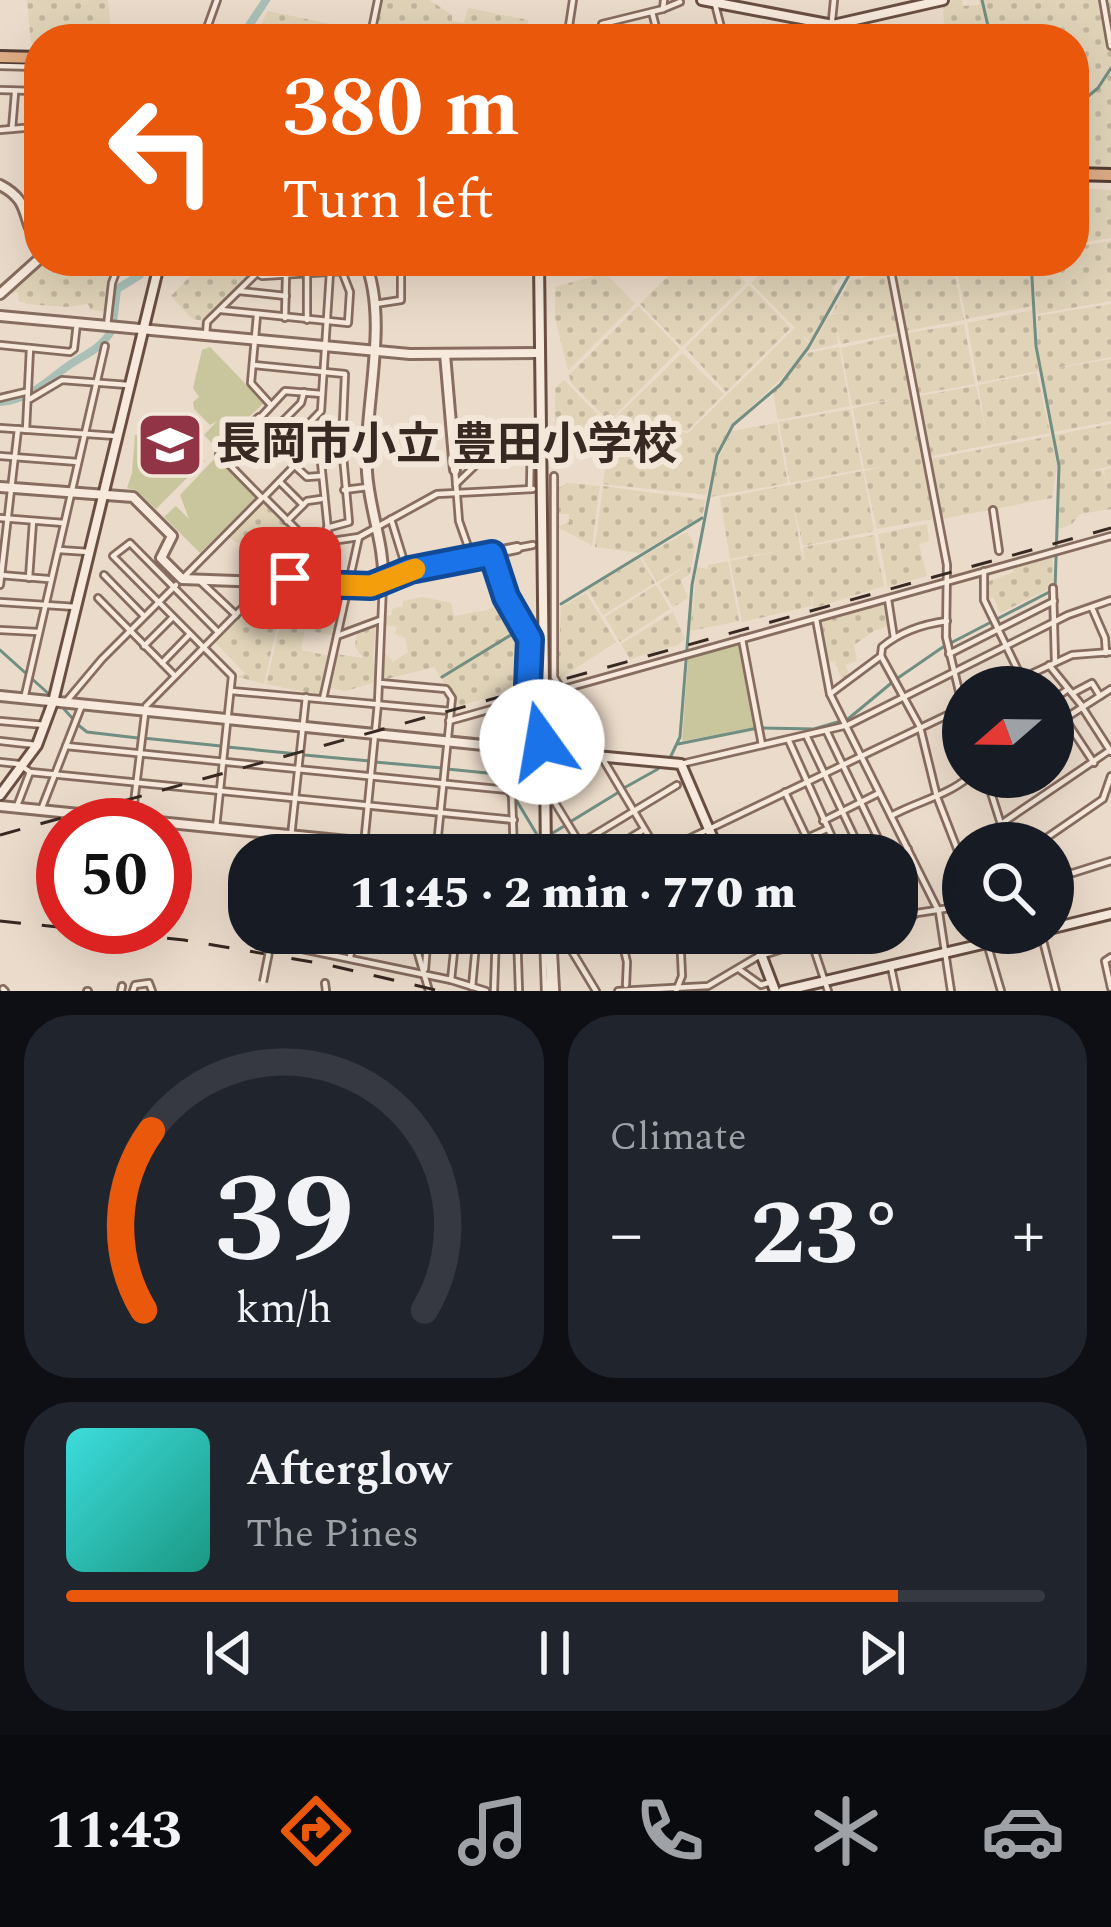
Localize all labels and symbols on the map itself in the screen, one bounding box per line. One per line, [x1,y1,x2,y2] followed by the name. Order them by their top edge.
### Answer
[135,410,205,480] school or university icon: 長岡市小立 豊田小学校
[216,411,677,480] place label: 長岡市小立 豊田小学校
[239,527,341,629] pin
[942,666,1074,798] north arrow
[479,679,605,805] position arrow
[36,798,192,954] speed limit sign: 50

